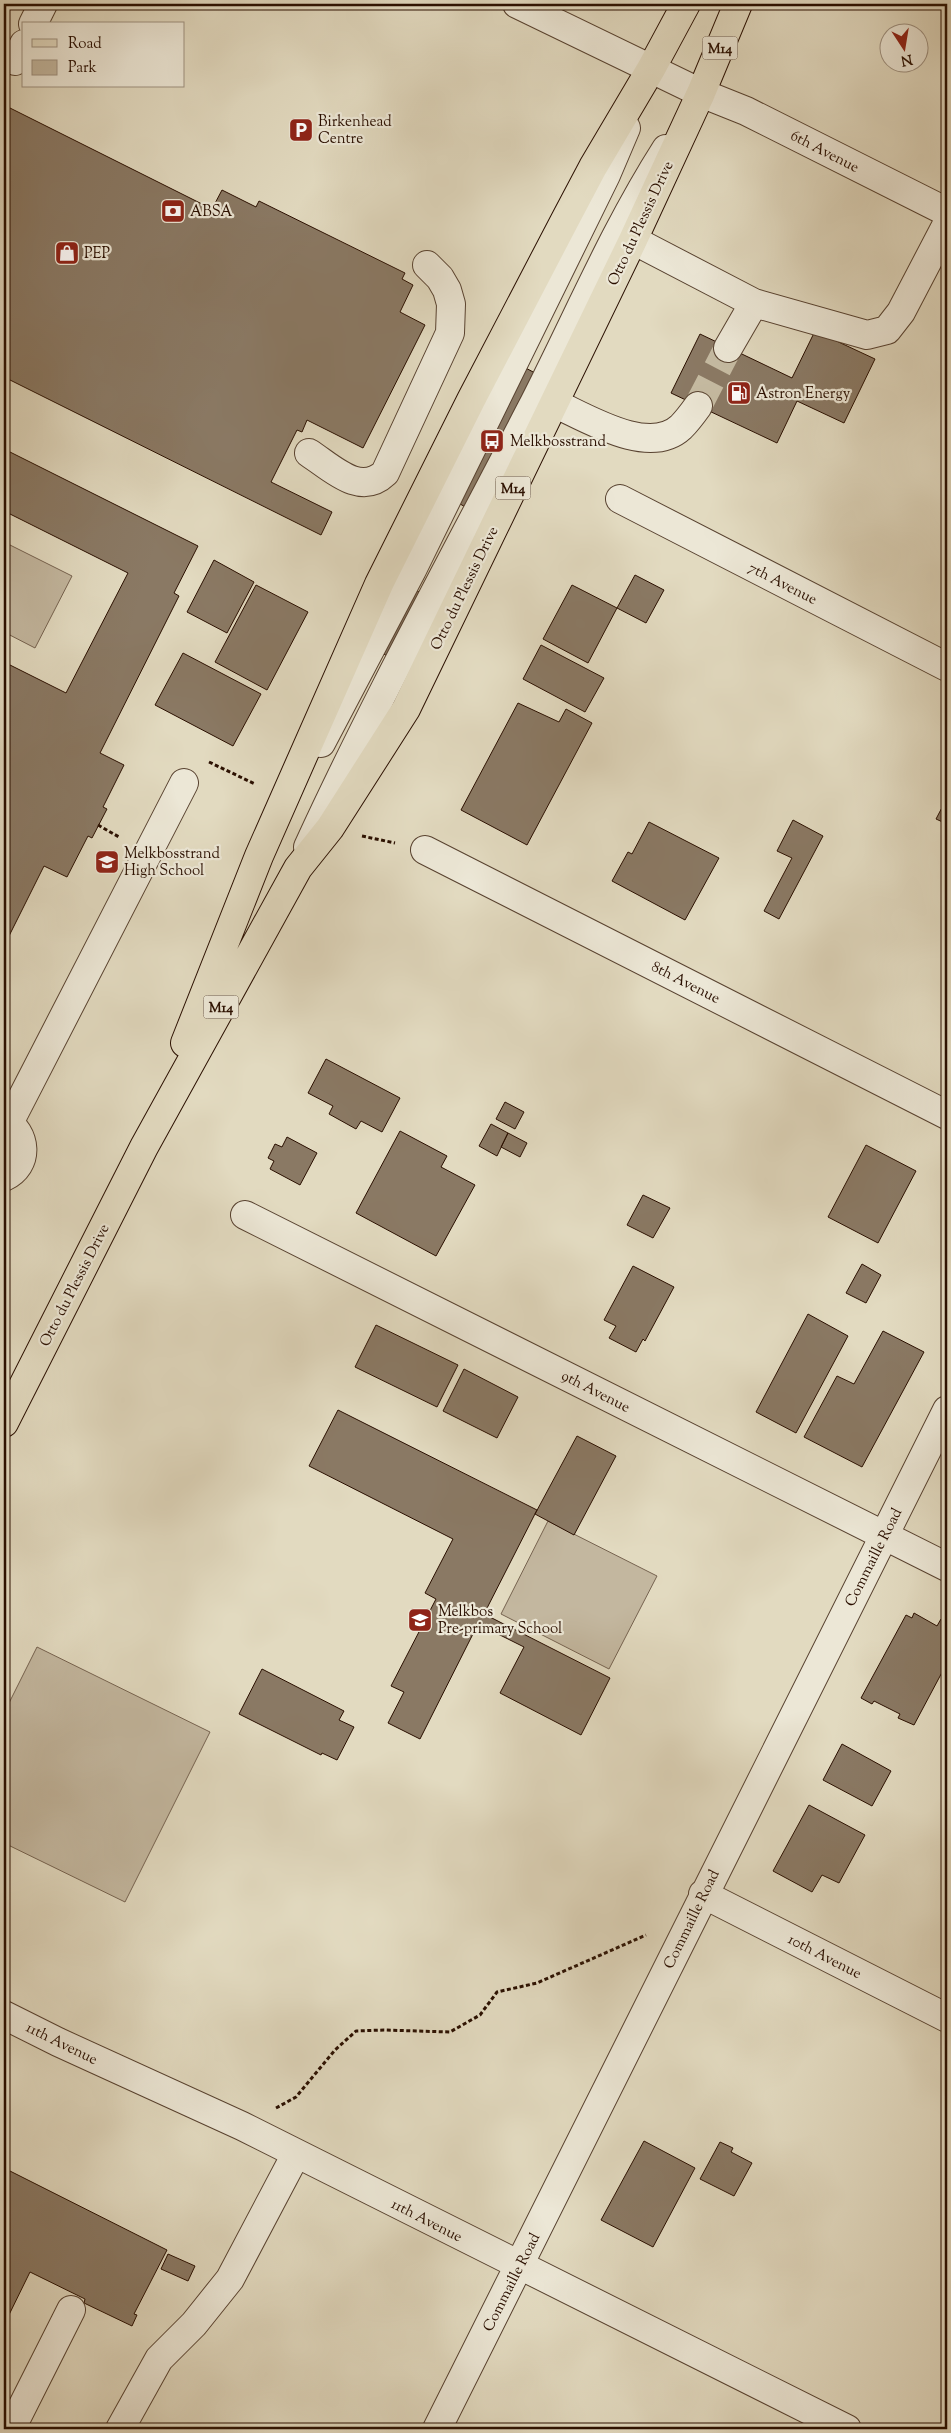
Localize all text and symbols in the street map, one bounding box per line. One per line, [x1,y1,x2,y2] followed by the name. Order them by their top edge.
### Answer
[22,22,185,88] legend
[878,22,928,72] north arrow
[68,34,102,55] text: Road
[702,36,738,59] road number: M14
[899,48,914,70] text: N
[68,58,97,79] text: Park
[318,112,392,150] place label: Birkenhead Centre
[288,117,314,143] parking icon: Birkenhead Centre
[786,126,862,179] street label: 6th Avenue
[603,158,679,289] street label: Otto du Plessis Drive
[160,198,186,224] bank icon: ABSA
[190,202,232,223] place label: ABSA
[54,240,80,266] shop icon: PEP
[84,244,111,265] place label: PEP
[726,380,752,406] fuel station icon: Astron Energy
[756,384,851,405] place label: Astron Energy
[479,428,505,454] bus stop icon: Melkbosstrand
[510,432,606,453] place label: Melkbosstrand
[496,476,530,499] road number: M14
[426,523,504,654] street label: Otto du Plessis Drive
[744,558,820,611] street label: 7th Avenue
[124,844,220,882] place label: Melkbosstrand High School
[94,849,120,875] school or university icon: Melkbosstrand High School
[647,957,723,1010] street label: 8th Avenue
[204,996,238,1019] road number: M14
[35,1221,115,1351] street label: Otto du Plessis Drive
[557,1366,633,1419] street label: 9th Avenue
[840,1504,908,1611] street label: Commaille Road
[438,1602,562,1640] place label: Melkbos Pre-primary School
[407,1607,433,1633] school or university icon: Melkbos Pre-primary School
[659,1866,726,1973] street label: Commaille Road
[784,1930,865,1985] street label: 10th Avenue
[22,2018,101,2071] street label: 11th Avenue
[387,2194,466,2248] street label: 11th Avenue
[478,2229,546,2336] street label: Commaille Road

